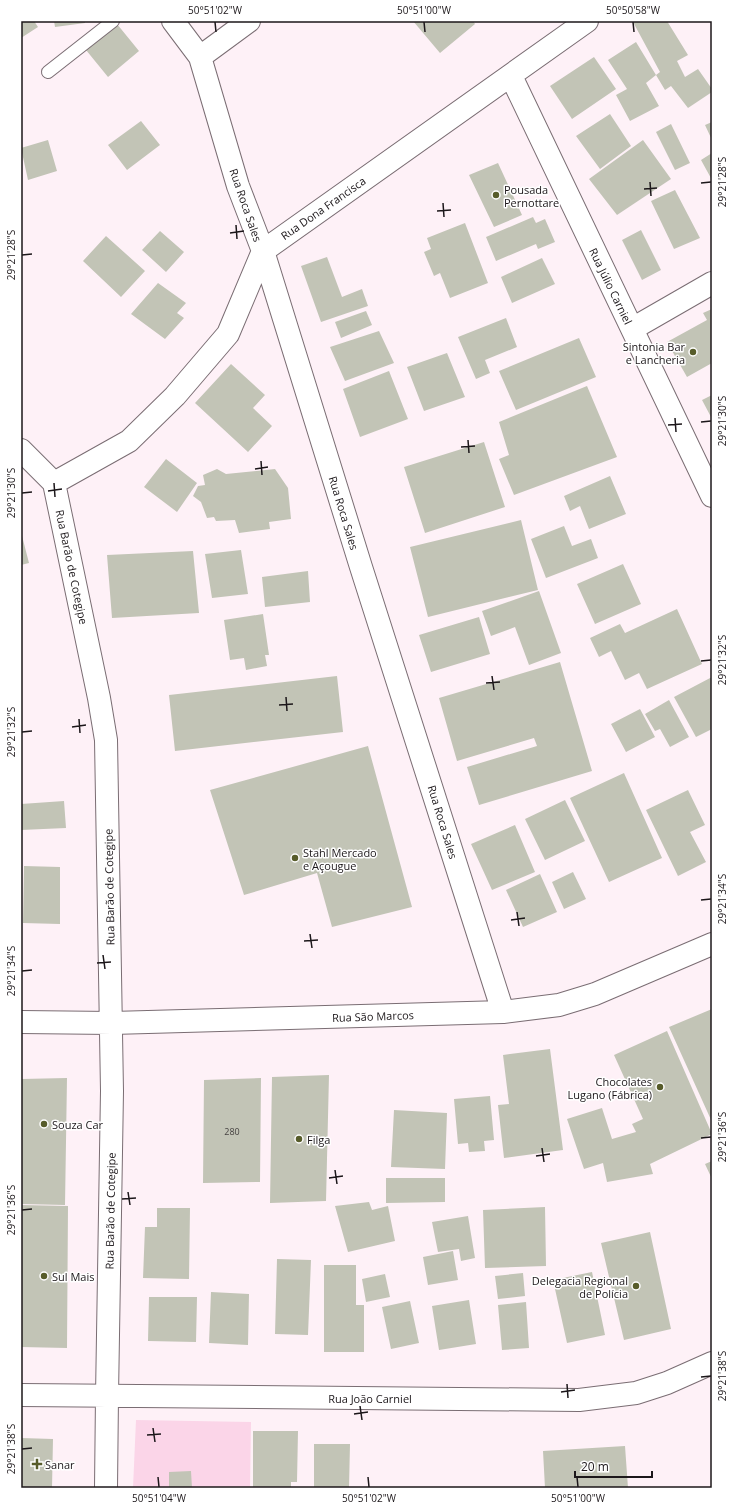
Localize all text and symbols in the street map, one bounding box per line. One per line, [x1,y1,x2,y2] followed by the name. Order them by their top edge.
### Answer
[188,3,243,17] text: 50°51'02"W
[397,3,452,17] text: 50°51'00"W
[606,3,661,17] text: 50°50'58"W
[715,157,729,207] text: 29°21'28"S
[226,166,266,244] street label: Rua Roca Sales
[278,173,368,243] street label: Rua Dona Francisca
[504,182,559,210] place label: Pousada Pernottare
[491,190,501,200] marker: Pousada Pernottare
[4,230,18,280] text: 29°21'28"S
[586,245,636,327] street label: Rua Júlio Carniel
[623,339,685,367] place label: Sintonia Bar e Lancheria
[688,347,698,357] marker: Sintonia Bar e Lancheria
[715,396,729,446] text: 29°21'30"S
[4,468,18,518] text: 29°21'30"S
[326,474,362,552] street label: Rua Roca Sales
[53,508,91,626] street label: Rua Barão de Cotegipe
[715,635,729,685] text: 29°21'32"S
[4,707,18,757] text: 29°21'32"S
[425,783,461,861] street label: Rua Roca Sales
[100,828,118,946] street label: Rua Barão de Cotegipe
[303,845,377,873] place label: Stahl Mercado e Açougue
[290,853,300,863] marker: Stahl Mercado e Açougue
[715,874,729,924] text: 29°21'34"S
[4,946,18,996] text: 29°21'34"S
[332,1007,414,1025] street label: Rua São Marcos
[568,1074,652,1102] place label: Chocolates Lugano (Fábrica)
[655,1082,665,1092] marker: Chocolates Lugano (Fábrica)
[715,1112,729,1162] text: 29°21'36"S
[52,1117,104,1132] place label: Souza Car
[39,1119,49,1129] marker: Souza Car
[224,1125,240,1138] house number: 280
[307,1132,330,1147] place label: Filga
[294,1134,304,1144] marker: Filga
[101,1152,119,1270] street label: Rua Barão de Cotegipe
[4,1185,18,1235] text: 29°21'36"S
[52,1269,94,1284] place label: Sul Mais
[39,1271,49,1281] marker: Sul Mais
[532,1273,628,1301] place label: Delegacia Regional de Polícia
[631,1281,641,1291] marker: Delegacia Regional de Polícia
[715,1351,729,1401] text: 29°21'38"S
[328,1391,412,1406] street label: Rua João Carniel
[4,1424,18,1474] text: 29°21'38"S
[575,1453,652,1479] scale bar
[45,1457,75,1472] place label: Sanar
[581,1458,609,1475] text: 20 m
[32,1459,42,1469] marker: Sanar
[132,1491,187,1505] text: 50°51'04"W
[342,1491,397,1505] text: 50°51'02"W
[551,1491,606,1505] text: 50°51'00"W

